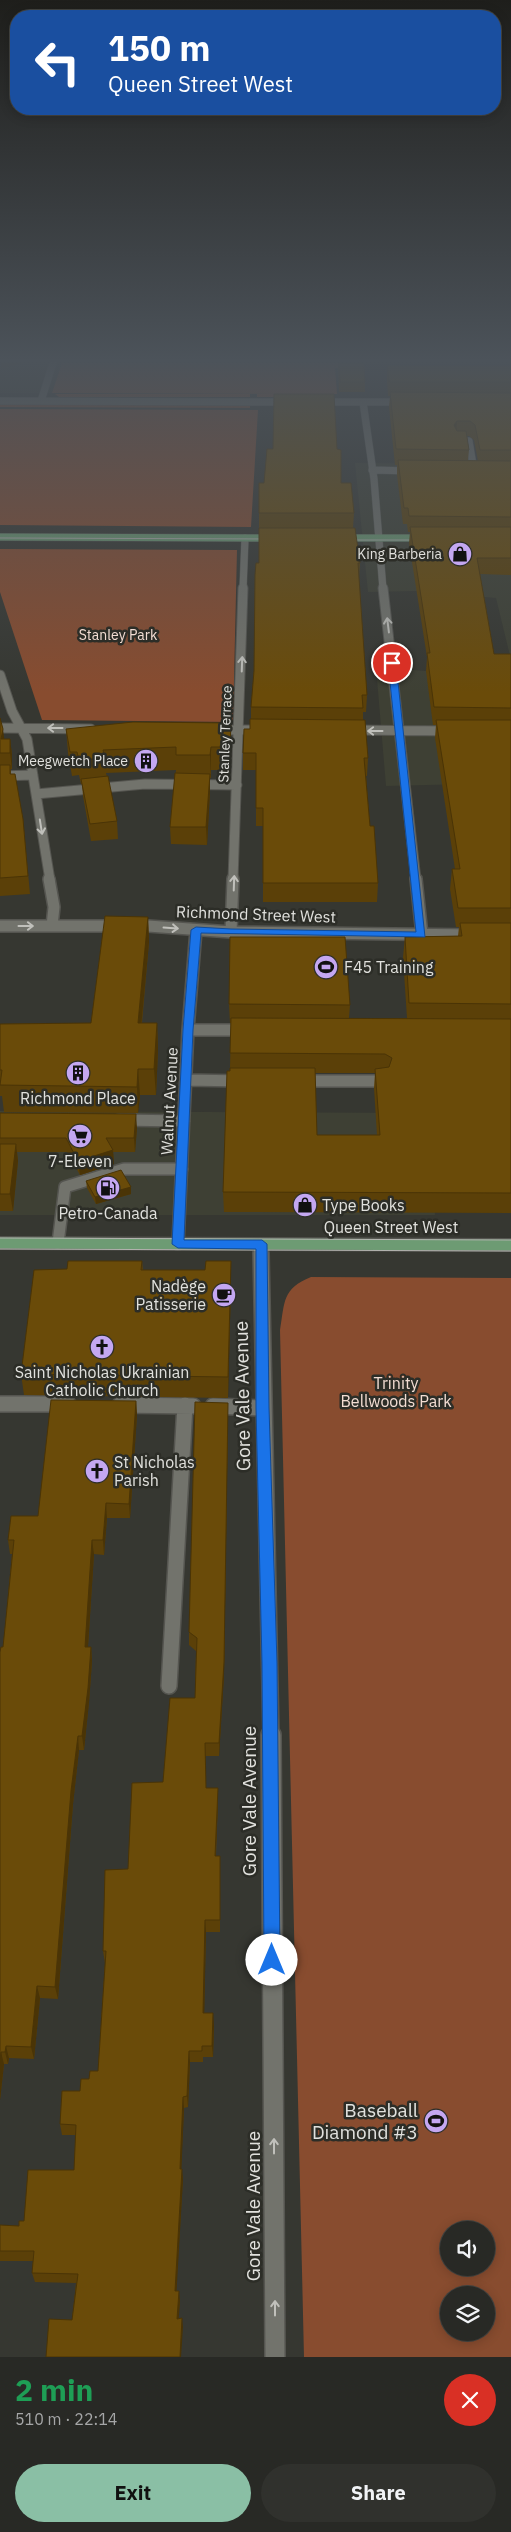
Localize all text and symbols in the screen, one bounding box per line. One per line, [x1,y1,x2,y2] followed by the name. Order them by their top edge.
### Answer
[108,25,211,71] text: 150 m
[25,30,90,95] icon: left
[108,69,293,98] text: Queen Street West
[447,541,473,567] shop icon: King Barberia
[357,545,443,563] place label: King Barberia
[383,618,393,634] one-way arrow
[79,626,158,644] park label: Stanley Park
[371,642,413,684] pin
[378,649,406,677] icon: arrive
[237,656,246,672] one-way arrow
[214,685,236,783] street label: Stanley Terrace
[47,723,64,733] one-way arrow
[367,726,383,735] one-way arrow
[133,748,159,774] building icon: Meegwetch Place
[18,752,128,770] place label: Meegwetch Place
[37,818,47,834] one-way arrow
[229,876,239,892] one-way arrow
[176,901,336,927] street label: Richmond Street West
[18,921,34,931] one-way arrow
[162,923,178,932] one-way arrow
[313,954,339,980] sports icon: F45 Training
[344,957,434,977] place label: F45 Training
[156,1046,182,1155] street label: Walnut Avenue
[65,1060,91,1086] building icon: Richmond Place
[20,1088,136,1108] place label: Richmond Place
[67,1123,93,1149] supermarket icon: 7-Eleven
[48,1151,112,1171] place label: 7-Eleven
[95,1175,121,1201] fuel station icon: Petro-Canada
[292,1192,318,1218] shop icon: Type Books
[322,1195,405,1215] place label: Type Books
[58,1203,158,1223] place label: Petro-Canada
[324,1217,458,1237] street label: Queen Street West
[135,1276,206,1314] place label: Nadège Patisserie
[211,1282,237,1308] cafe icon: Nadège Patisserie
[229,1321,255,1471] street label: Gore Vale Avenue
[89,1334,115,1360] church icon: Saint Nicholas Ukrainian Catholic Church
[15,1362,189,1400] place label: Saint Nicholas Ukrainian Catholic Church
[340,1373,452,1411] park label: Trinity Bellwoods Park
[114,1452,195,1490] place label: St Nicholas Parish
[84,1458,110,1484] church icon: St Nicholas Parish
[237,1726,261,1876] street label: Gore Vale Avenue
[245,1933,297,1985] position arrow
[312,2098,418,2144] place label: Baseball Diamond #3
[423,2108,449,2134] sports icon: Baseball Diamond #3
[241,2131,265,2281] street label: Gore Vale Avenue
[269,2138,279,2154] one-way arrow
[440,2221,495,2341] map controls
[440,2221,495,2276] button: sound
[440,2286,495,2341] button: layers
[270,2301,280,2317] one-way arrow
[15,2370,93,2409] text: 2 min
[444,2374,496,2426] button: close
[15,2409,117,2429] text: 510 m · 22:14
[15,2464,251,2522] button: Exit
[261,2464,496,2522] button: Share

